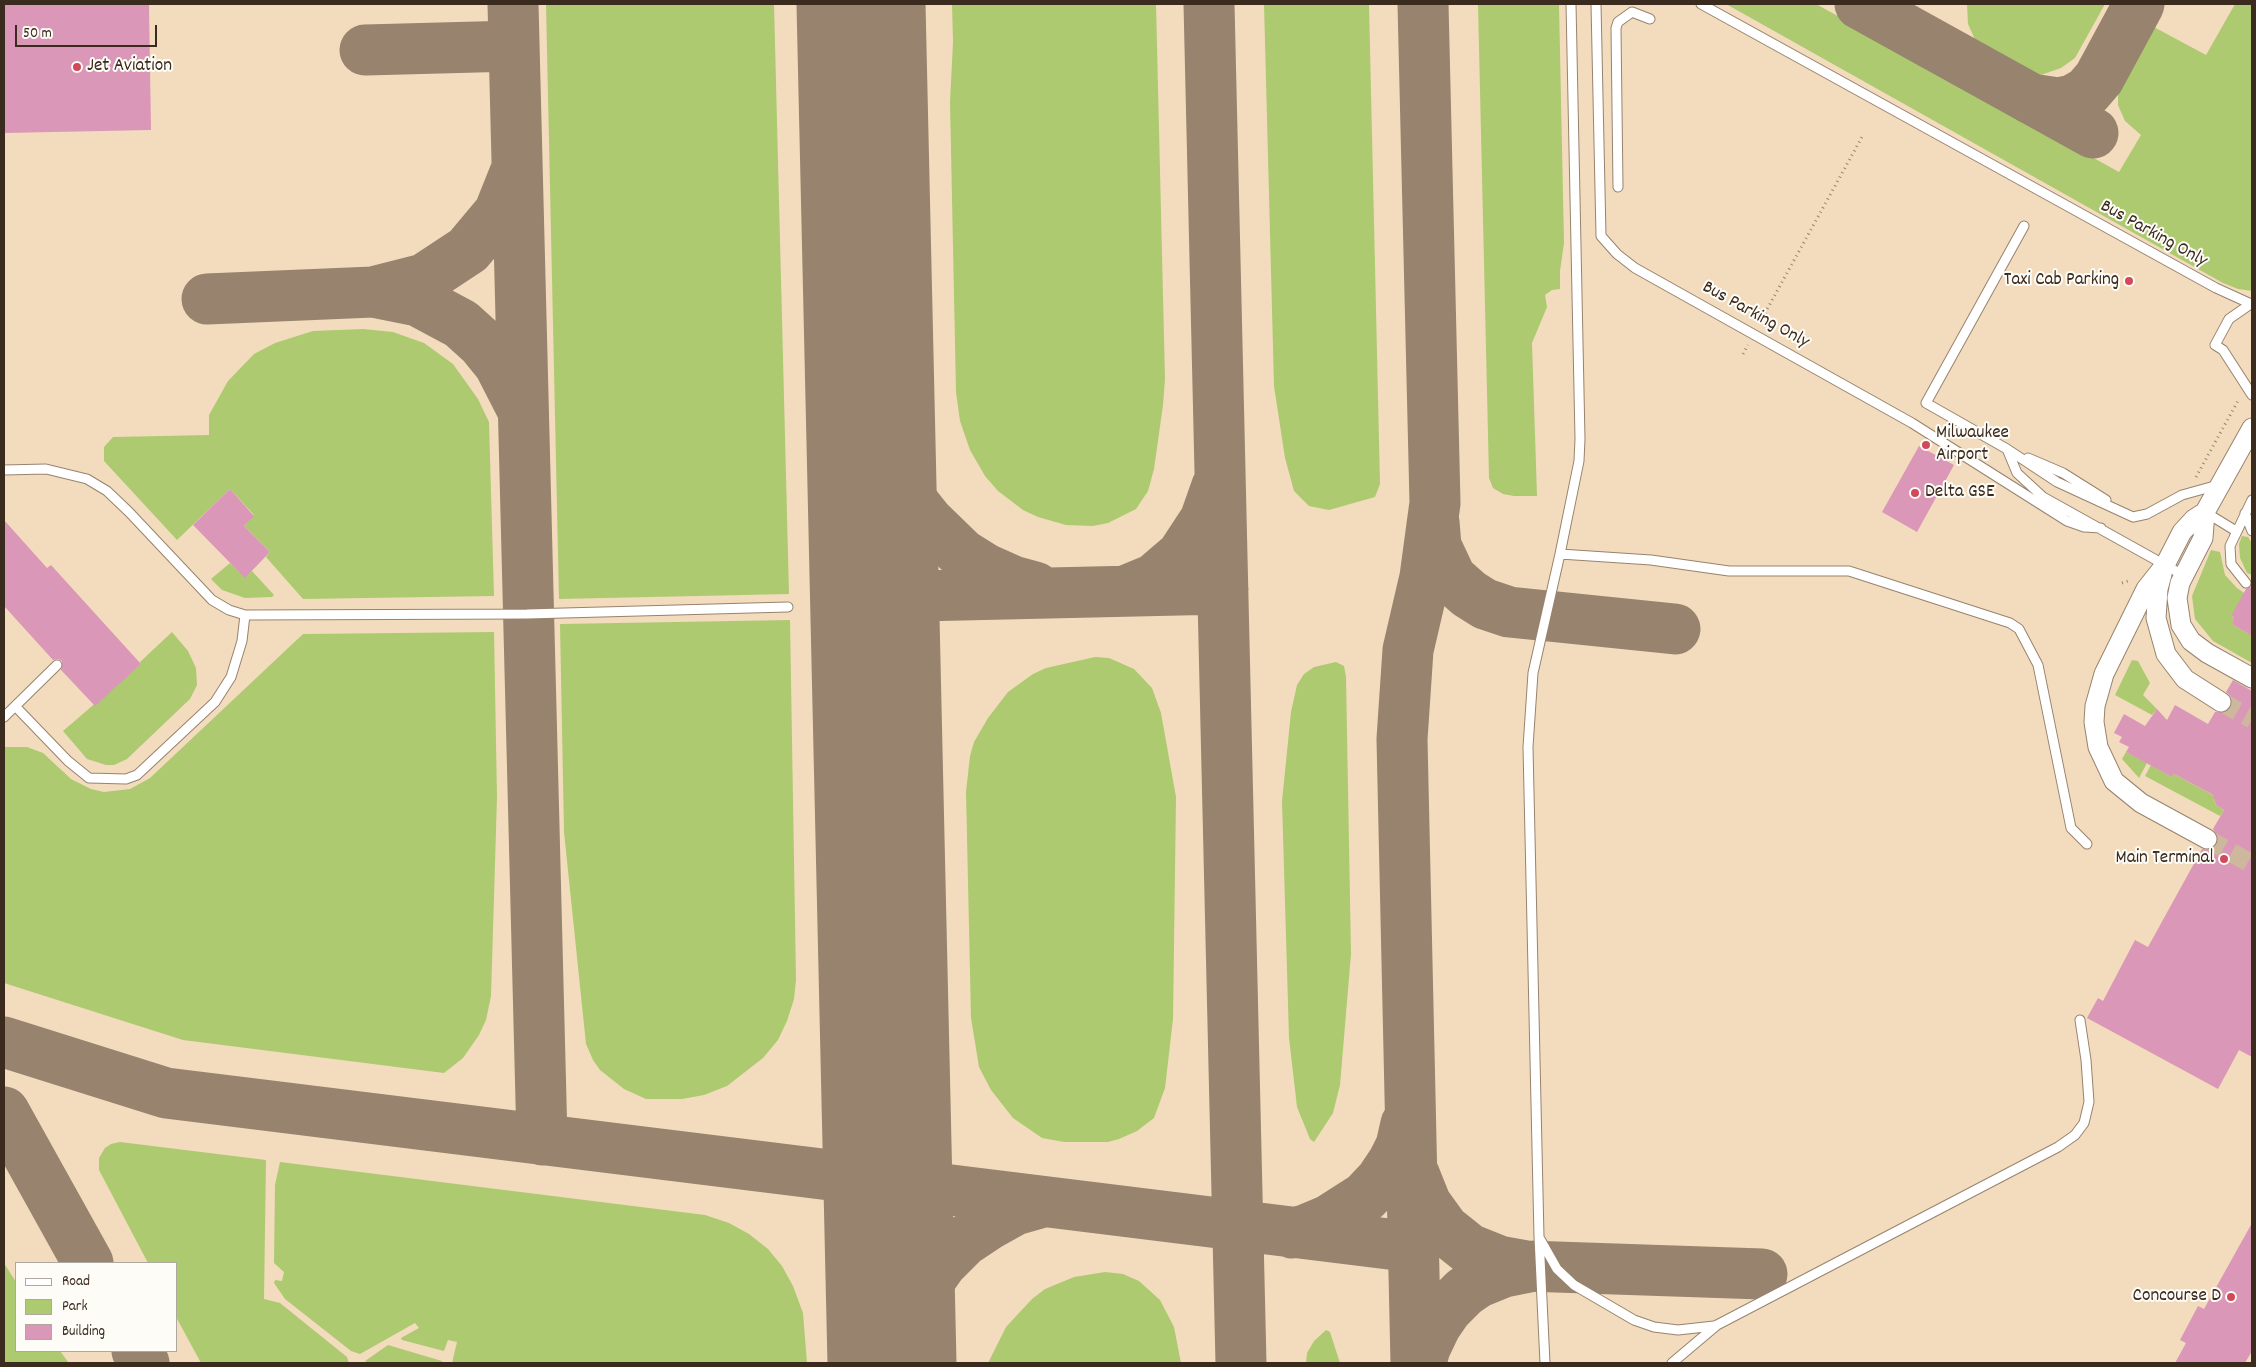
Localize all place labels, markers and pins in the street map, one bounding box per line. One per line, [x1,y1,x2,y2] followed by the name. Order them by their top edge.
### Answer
[87,56,172,78] place label: Jet Aviation
[71,61,83,73] marker: Jet Aviation
[2004,270,2119,292] place label: Taxi Cab Parking
[2123,275,2135,287] marker: Taxi Cab Parking
[1936,423,2009,467] place label: Milwaukee Airport
[1920,439,1932,451] marker: Milwaukee Airport
[1925,482,1995,504] place label: Delta GSE
[1909,487,1921,499] marker: Delta GSE
[2116,848,2214,870] place label: Main Terminal
[2218,853,2230,865] marker: Main Terminal
[2133,1286,2221,1308] place label: Concourse D
[2225,1291,2237,1303] marker: Concourse D

